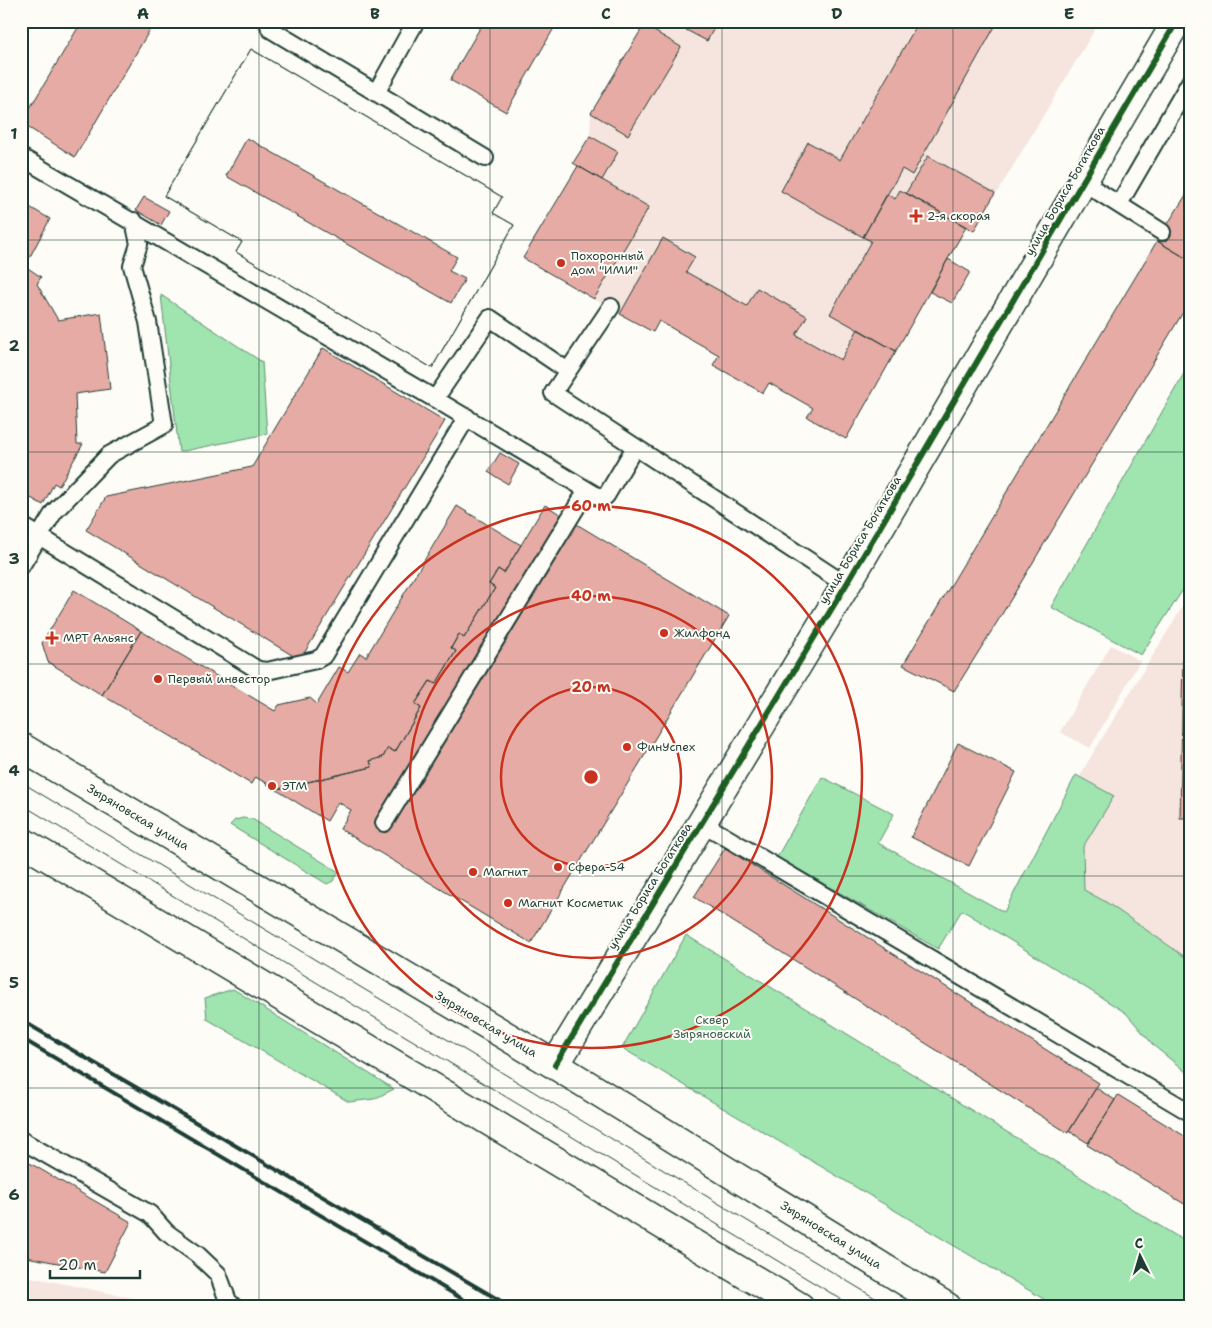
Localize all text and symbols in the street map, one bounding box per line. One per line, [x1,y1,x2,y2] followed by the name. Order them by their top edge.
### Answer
[137,3,149,24] text: A
[370,3,380,24] text: B
[601,3,611,24] text: C
[831,3,843,24] text: D
[1064,3,1074,24] text: E
[10,123,18,144] text: 1
[1021,123,1109,259] street label: улица Бориса Богаткова
[927,208,990,224] place label: 2-я скорая
[909,209,923,223] marker: 2-я скорая
[571,248,644,278] place label: Похоронный дом "ИМИ"
[555,257,567,269] marker: Похоронный дом "ИМИ"
[8,335,20,356] text: 2
[815,472,905,607] street label: улица Бориса Богаткова
[571,496,611,516] text: 60 m
[8,548,20,569] text: 3
[571,586,611,606] text: 40 m
[674,625,730,641] place label: Жилфонд
[658,627,670,639] marker: Жилфонд
[63,630,134,646] place label: МРТ Альянс
[45,631,59,645] marker: МРТ Альянс
[168,671,270,687] place label: Первый инвестор
[152,673,164,685] marker: Первый инвестор
[571,677,611,697] text: 20 m
[637,739,695,755] place label: ФинУспех
[621,741,633,753] marker: ФинУспех
[8,760,20,781] text: 4
[582,768,600,786] centre of rings
[282,778,308,794] place label: ЭТМ
[84,780,192,854] street label: Зыряновская улица
[266,780,278,792] marker: ЭТМ
[604,819,696,953] street label: улица Бориса Богаткова
[568,859,625,875] place label: Сфера-54
[552,861,564,873] marker: Сфера-54
[483,864,529,880] place label: Магнит
[467,866,479,878] marker: Магнит
[518,895,624,911] place label: Магнит Косметик
[502,897,514,909] marker: Магнит Косметик
[9,972,19,993] text: 5
[432,987,540,1061] street label: Зыряновская улица
[673,1012,751,1042] park label: Cквер Зыряновский
[8,1184,20,1205] text: 6
[777,1197,885,1273] street label: Зыряновская улица
[1114,1230,1164,1280] north arrow
[1134,1234,1144,1252] text: С
[50,1248,140,1280] scale bar
[58,1255,97,1275] text: 20 m

